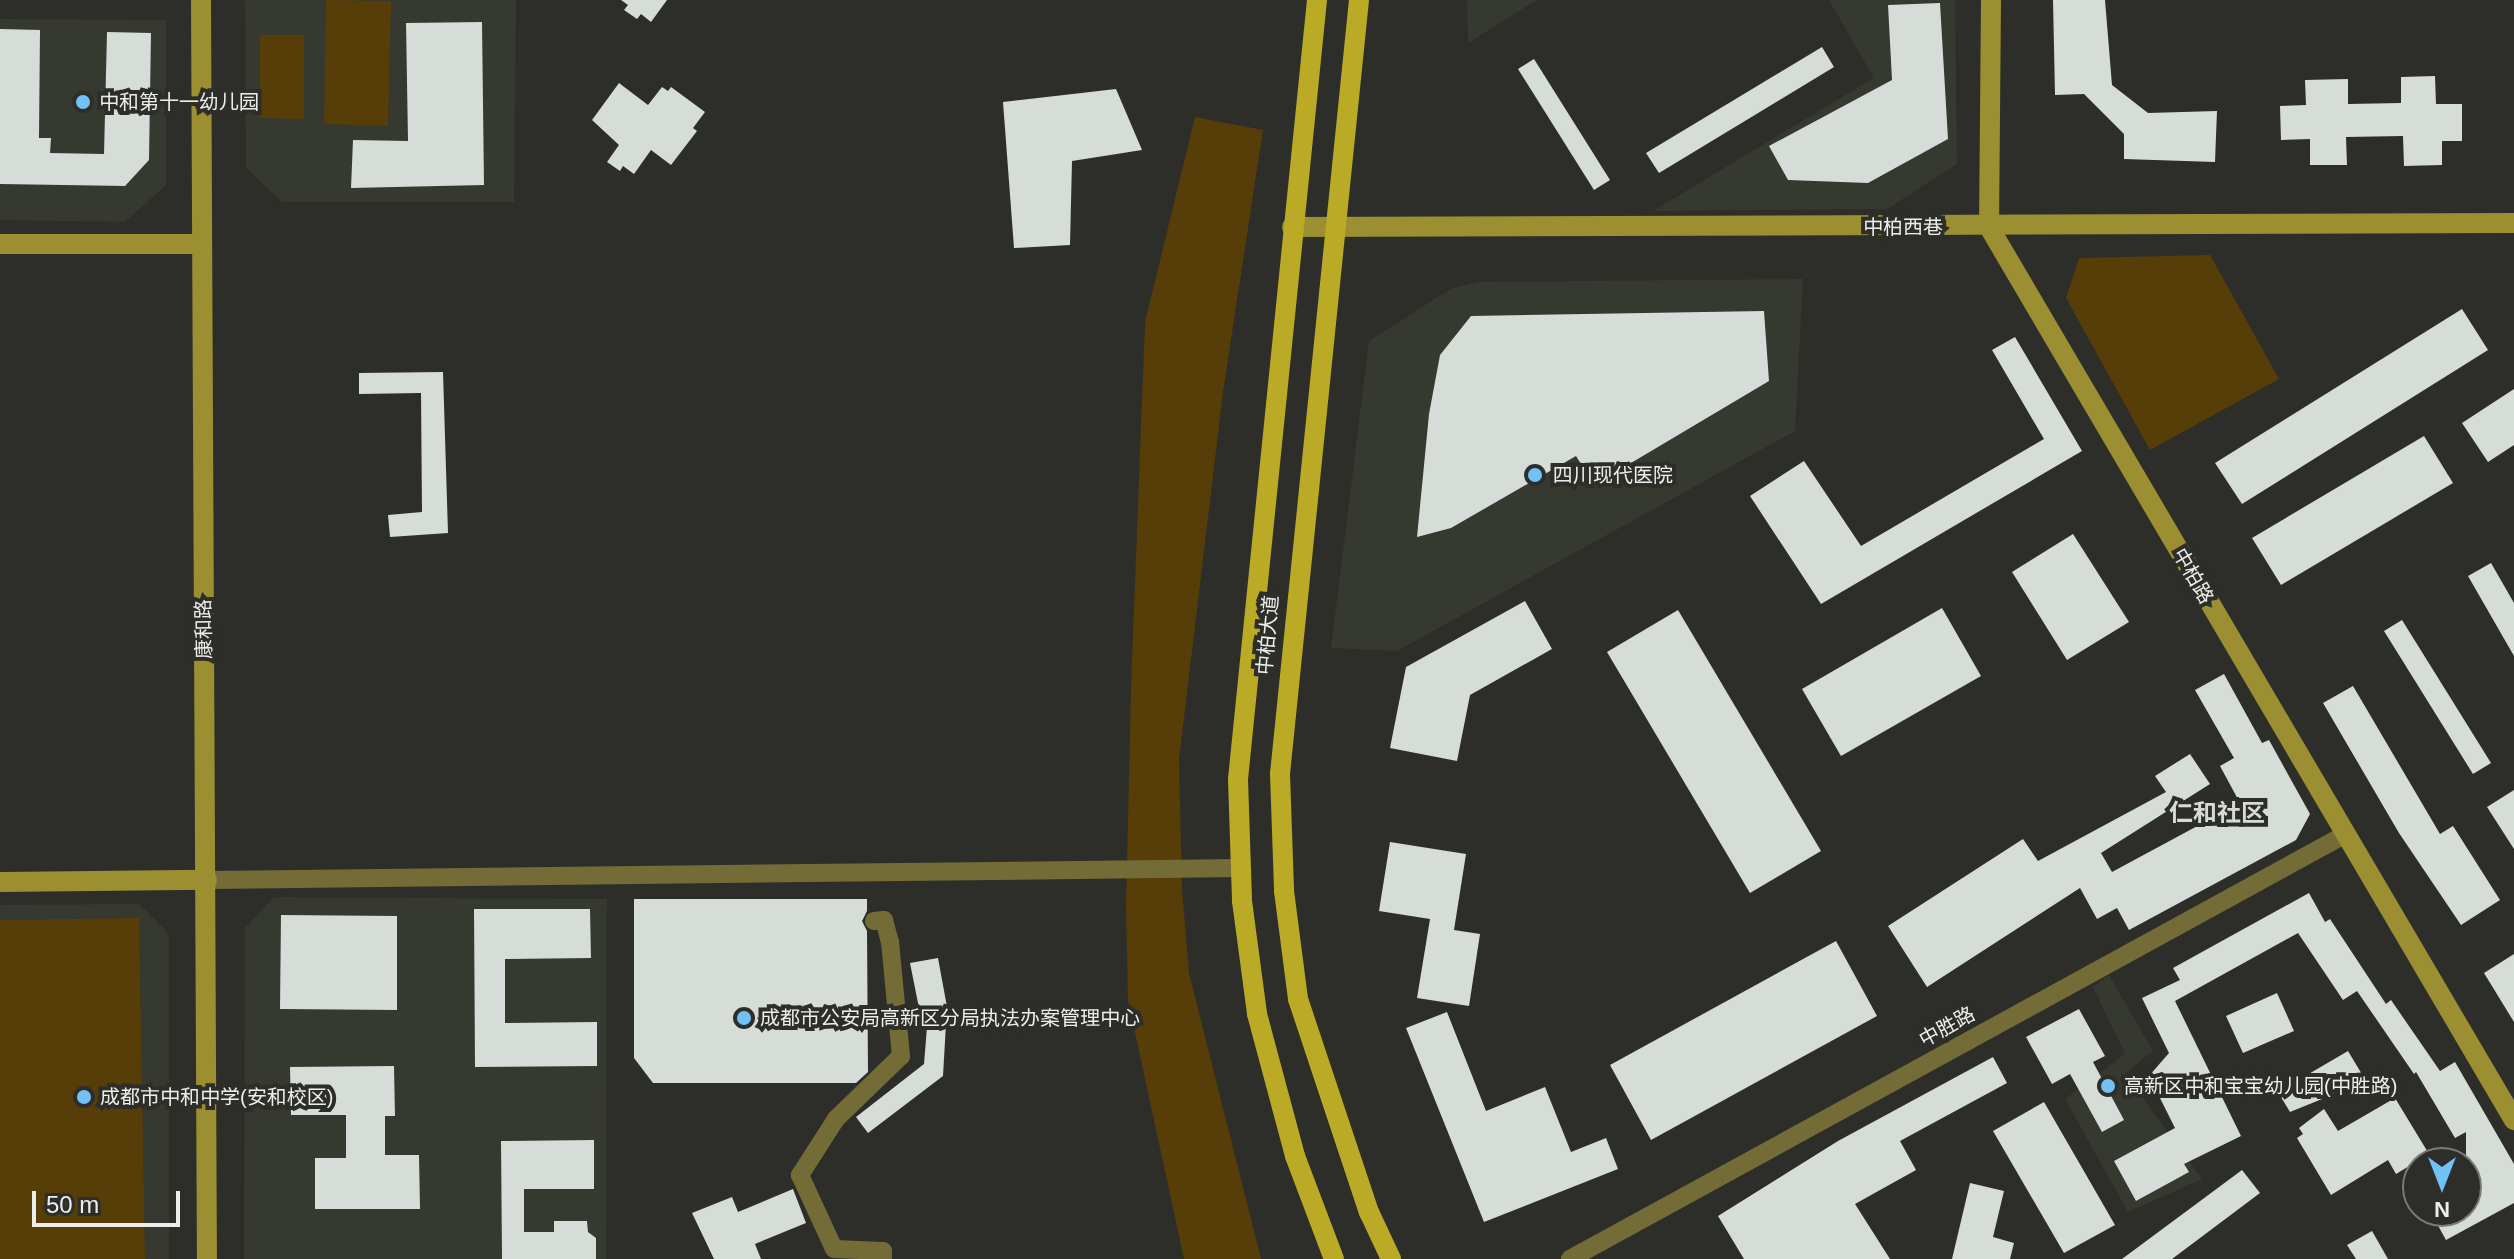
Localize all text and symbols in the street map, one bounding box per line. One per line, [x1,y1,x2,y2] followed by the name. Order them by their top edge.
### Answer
[99,90,259,114] place label: 中和第十一幼儿园
[74,93,92,111] marker: 中和第十一幼儿园
[1863,215,1943,239] street label: 中柏西巷
[1553,463,1673,487] place label: 四川现代医院
[1524,464,1546,486] marker: 四川现代医院
[2168,544,2218,608] street label: 中柏路
[1253,594,1283,676] street label: 中柏大道
[191,599,217,659] street label: 康和路
[2169,799,2265,827] district label: 仁和社区
[1915,1002,1979,1052] street label: 中胜路
[760,1006,1140,1030] place label: 成都市公安局高新区分局执法办案管理中心
[735,1009,753,1027] marker: 成都市公安局高新区分局执法办案管理中心
[2124,1074,2397,1098] place label: 高新区中和宝宝幼儿园(中胜路)
[2099,1077,2117,1095] marker: 高新区中和宝宝幼儿园(中胜路)
[100,1085,333,1109] place label: 成都市中和中学(安和校区)
[75,1088,93,1106] marker: 成都市中和中学(安和校区)
[2402,1147,2482,1227] north arrow
[36,1175,184,1225] scale bar
[46,1191,99,1218] text: 50 m
[2434,1197,2450,1222] text: N

